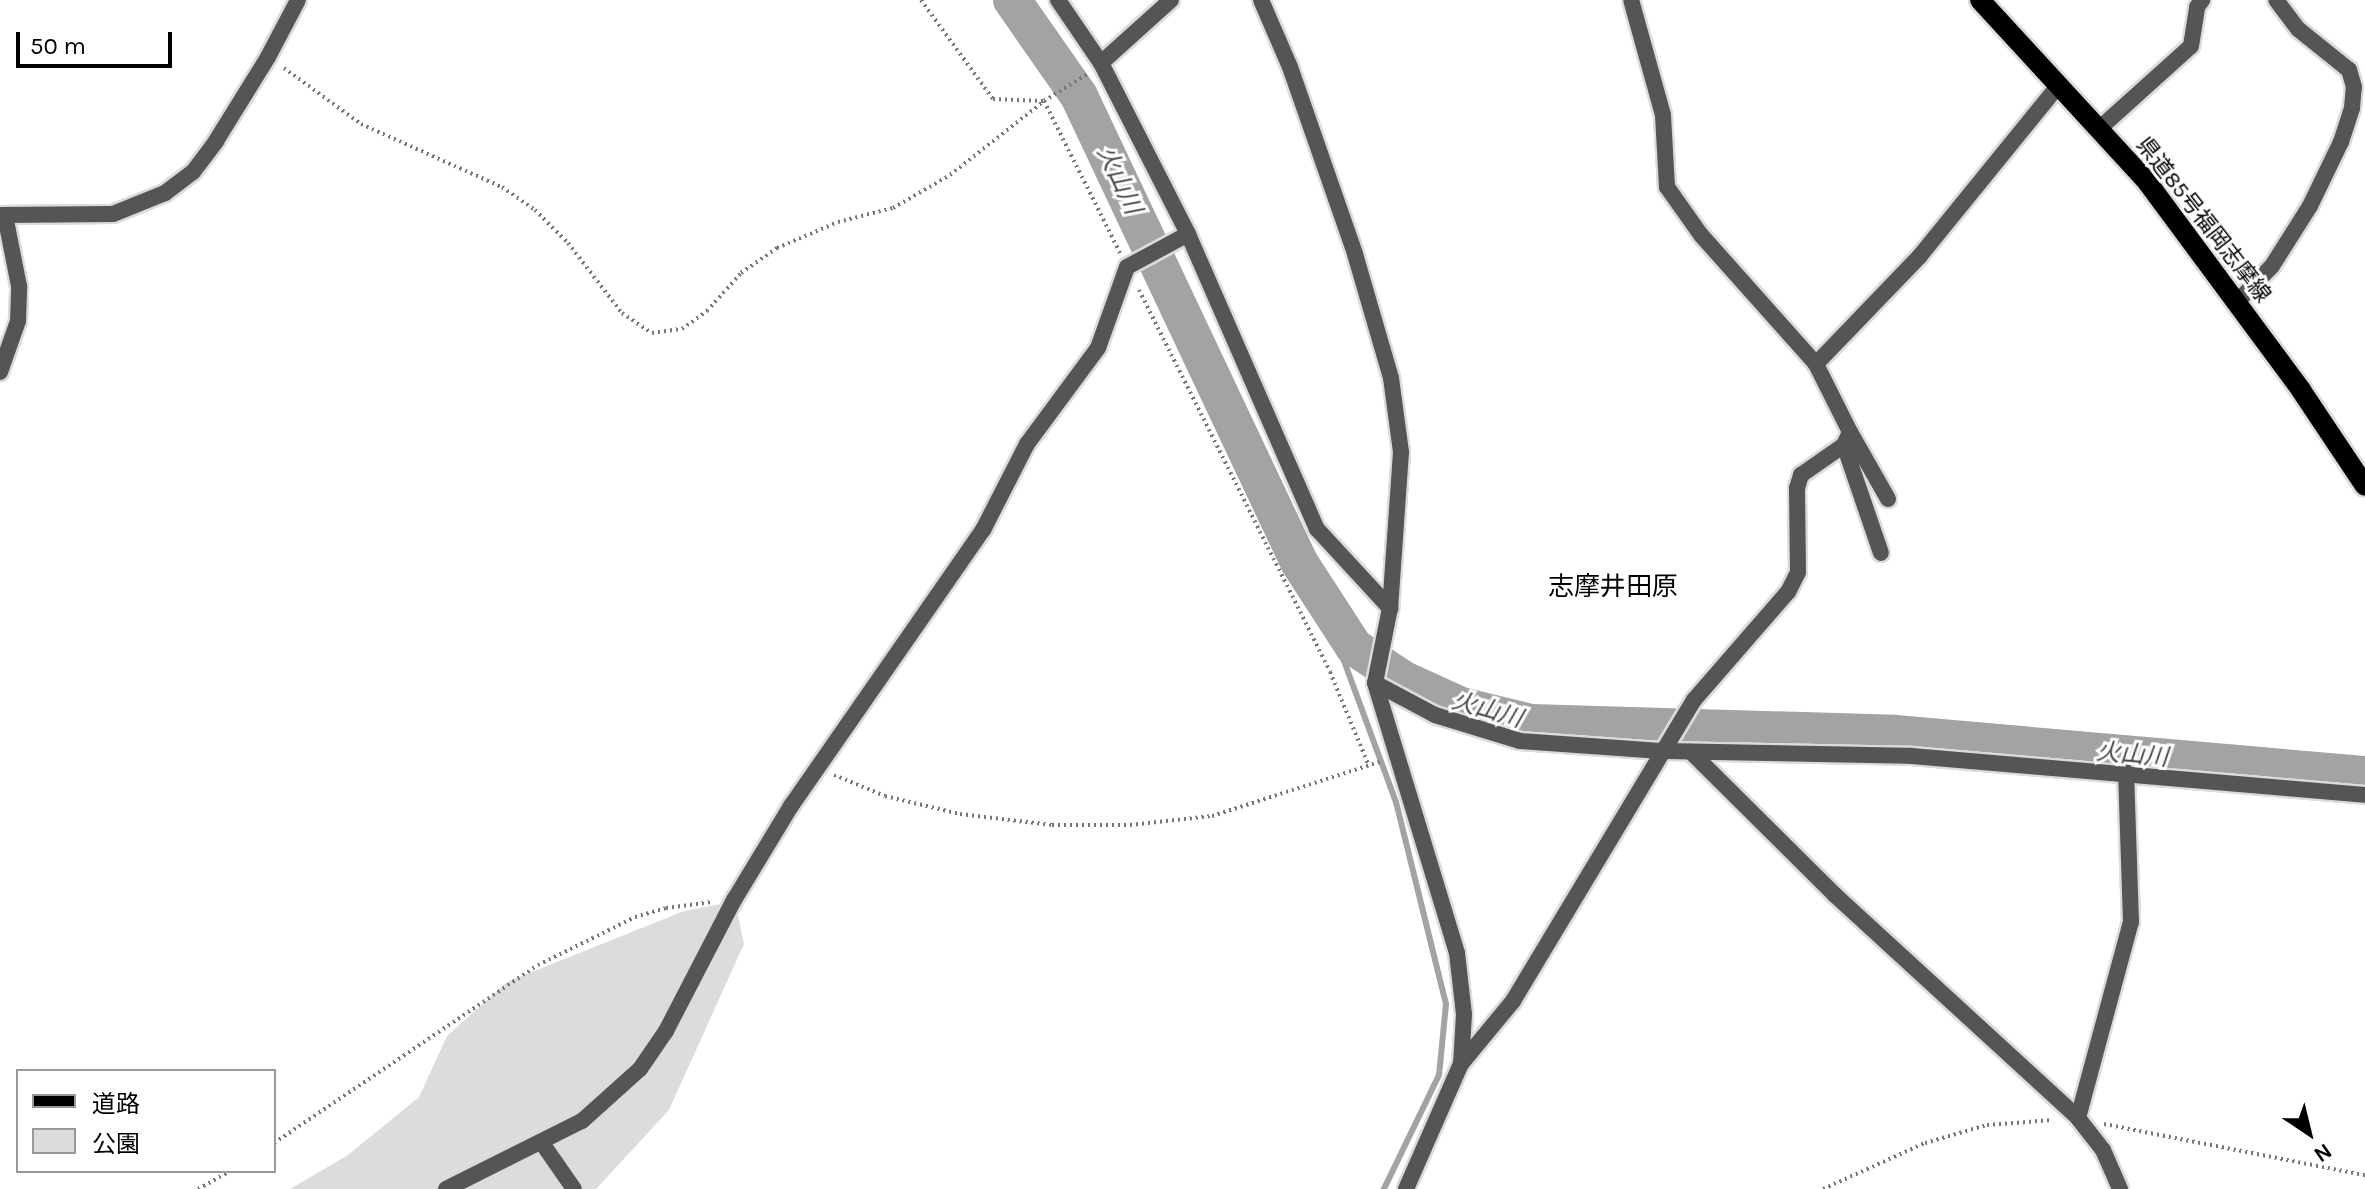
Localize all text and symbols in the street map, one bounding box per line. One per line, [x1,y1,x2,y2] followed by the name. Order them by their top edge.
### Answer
[20,16,176,66] scale bar
[30,32,86,60] text: 50 m
[2130,132,2276,308] street label: 県道85号福岡志摩線
[1091,141,1147,219] water label: 火山川
[1548,571,1678,603] district label: 志摩井田原
[1448,686,1526,734] water label: 火山川
[2095,738,2169,772] water label: 火山川
[16,1069,276,1173] legend
[92,1090,140,1118] text: 道路
[2269,1093,2349,1173] north arrow
[92,1130,140,1158] text: 公園
[2309,1137,2337,1168] text: N

